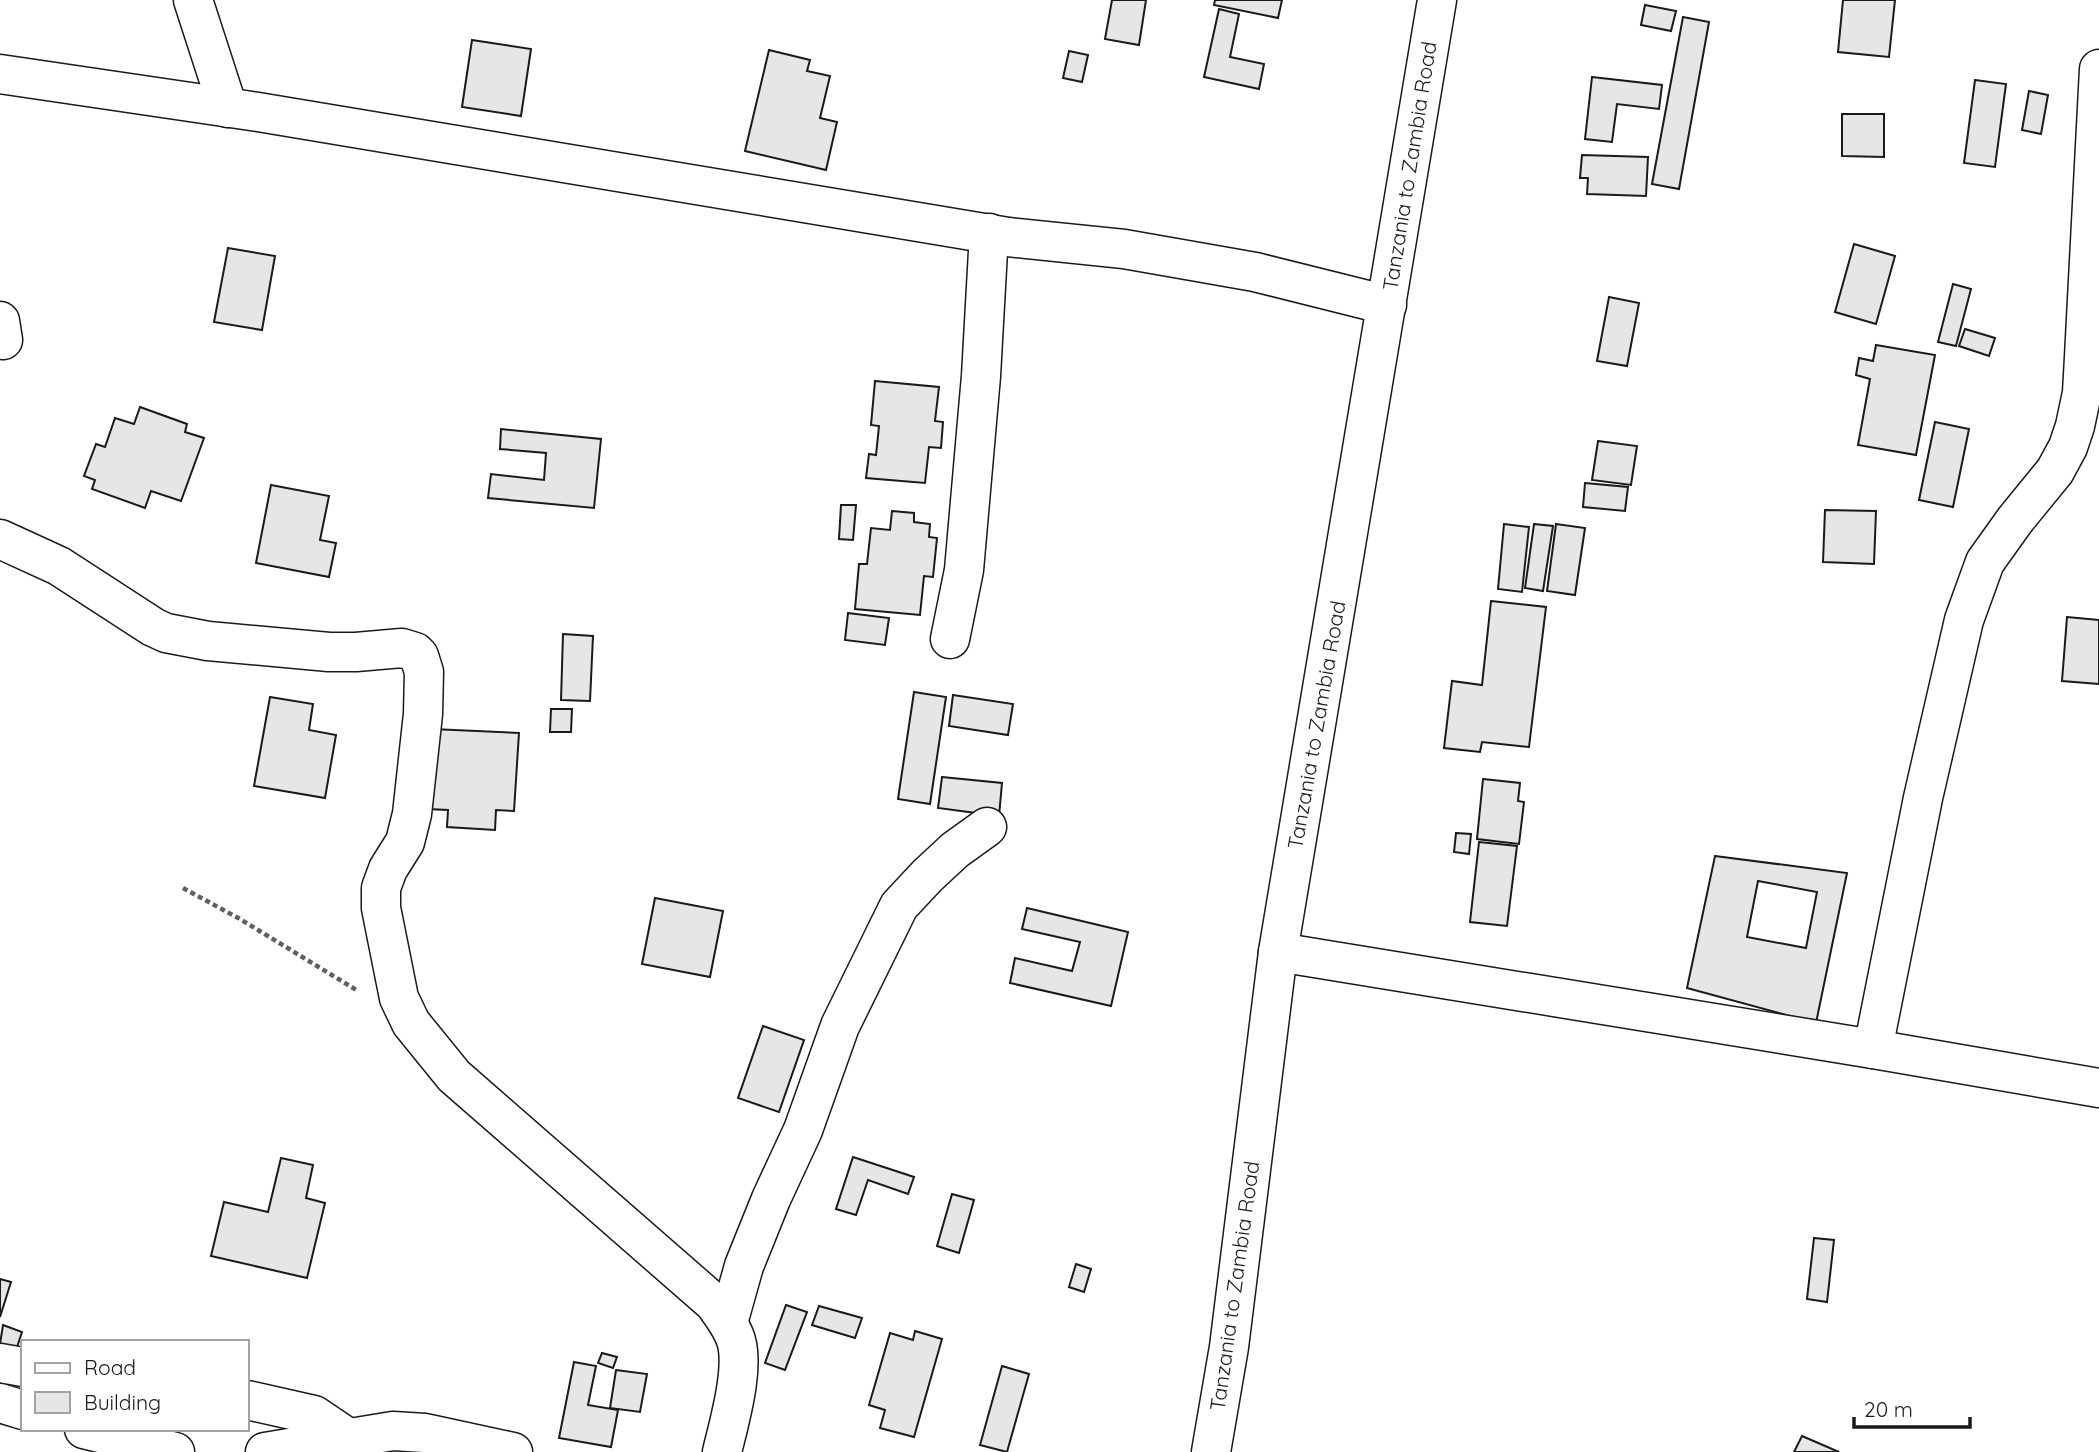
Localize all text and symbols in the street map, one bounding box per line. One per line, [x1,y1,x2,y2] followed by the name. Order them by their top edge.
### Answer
[1376,39,1442,292] street label: Tanzania to Zambia Road
[1281,599,1351,851] street label: Tanzania to Zambia Road
[1204,1159,1264,1412] street label: Tanzania to Zambia Road
[21,1340,248,1431] legend
[84,1354,136,1380] text: Road
[1854,1386,1969,1430] scale bar
[84,1389,161,1415] text: Building
[1864,1396,1913,1422] text: 20 m

